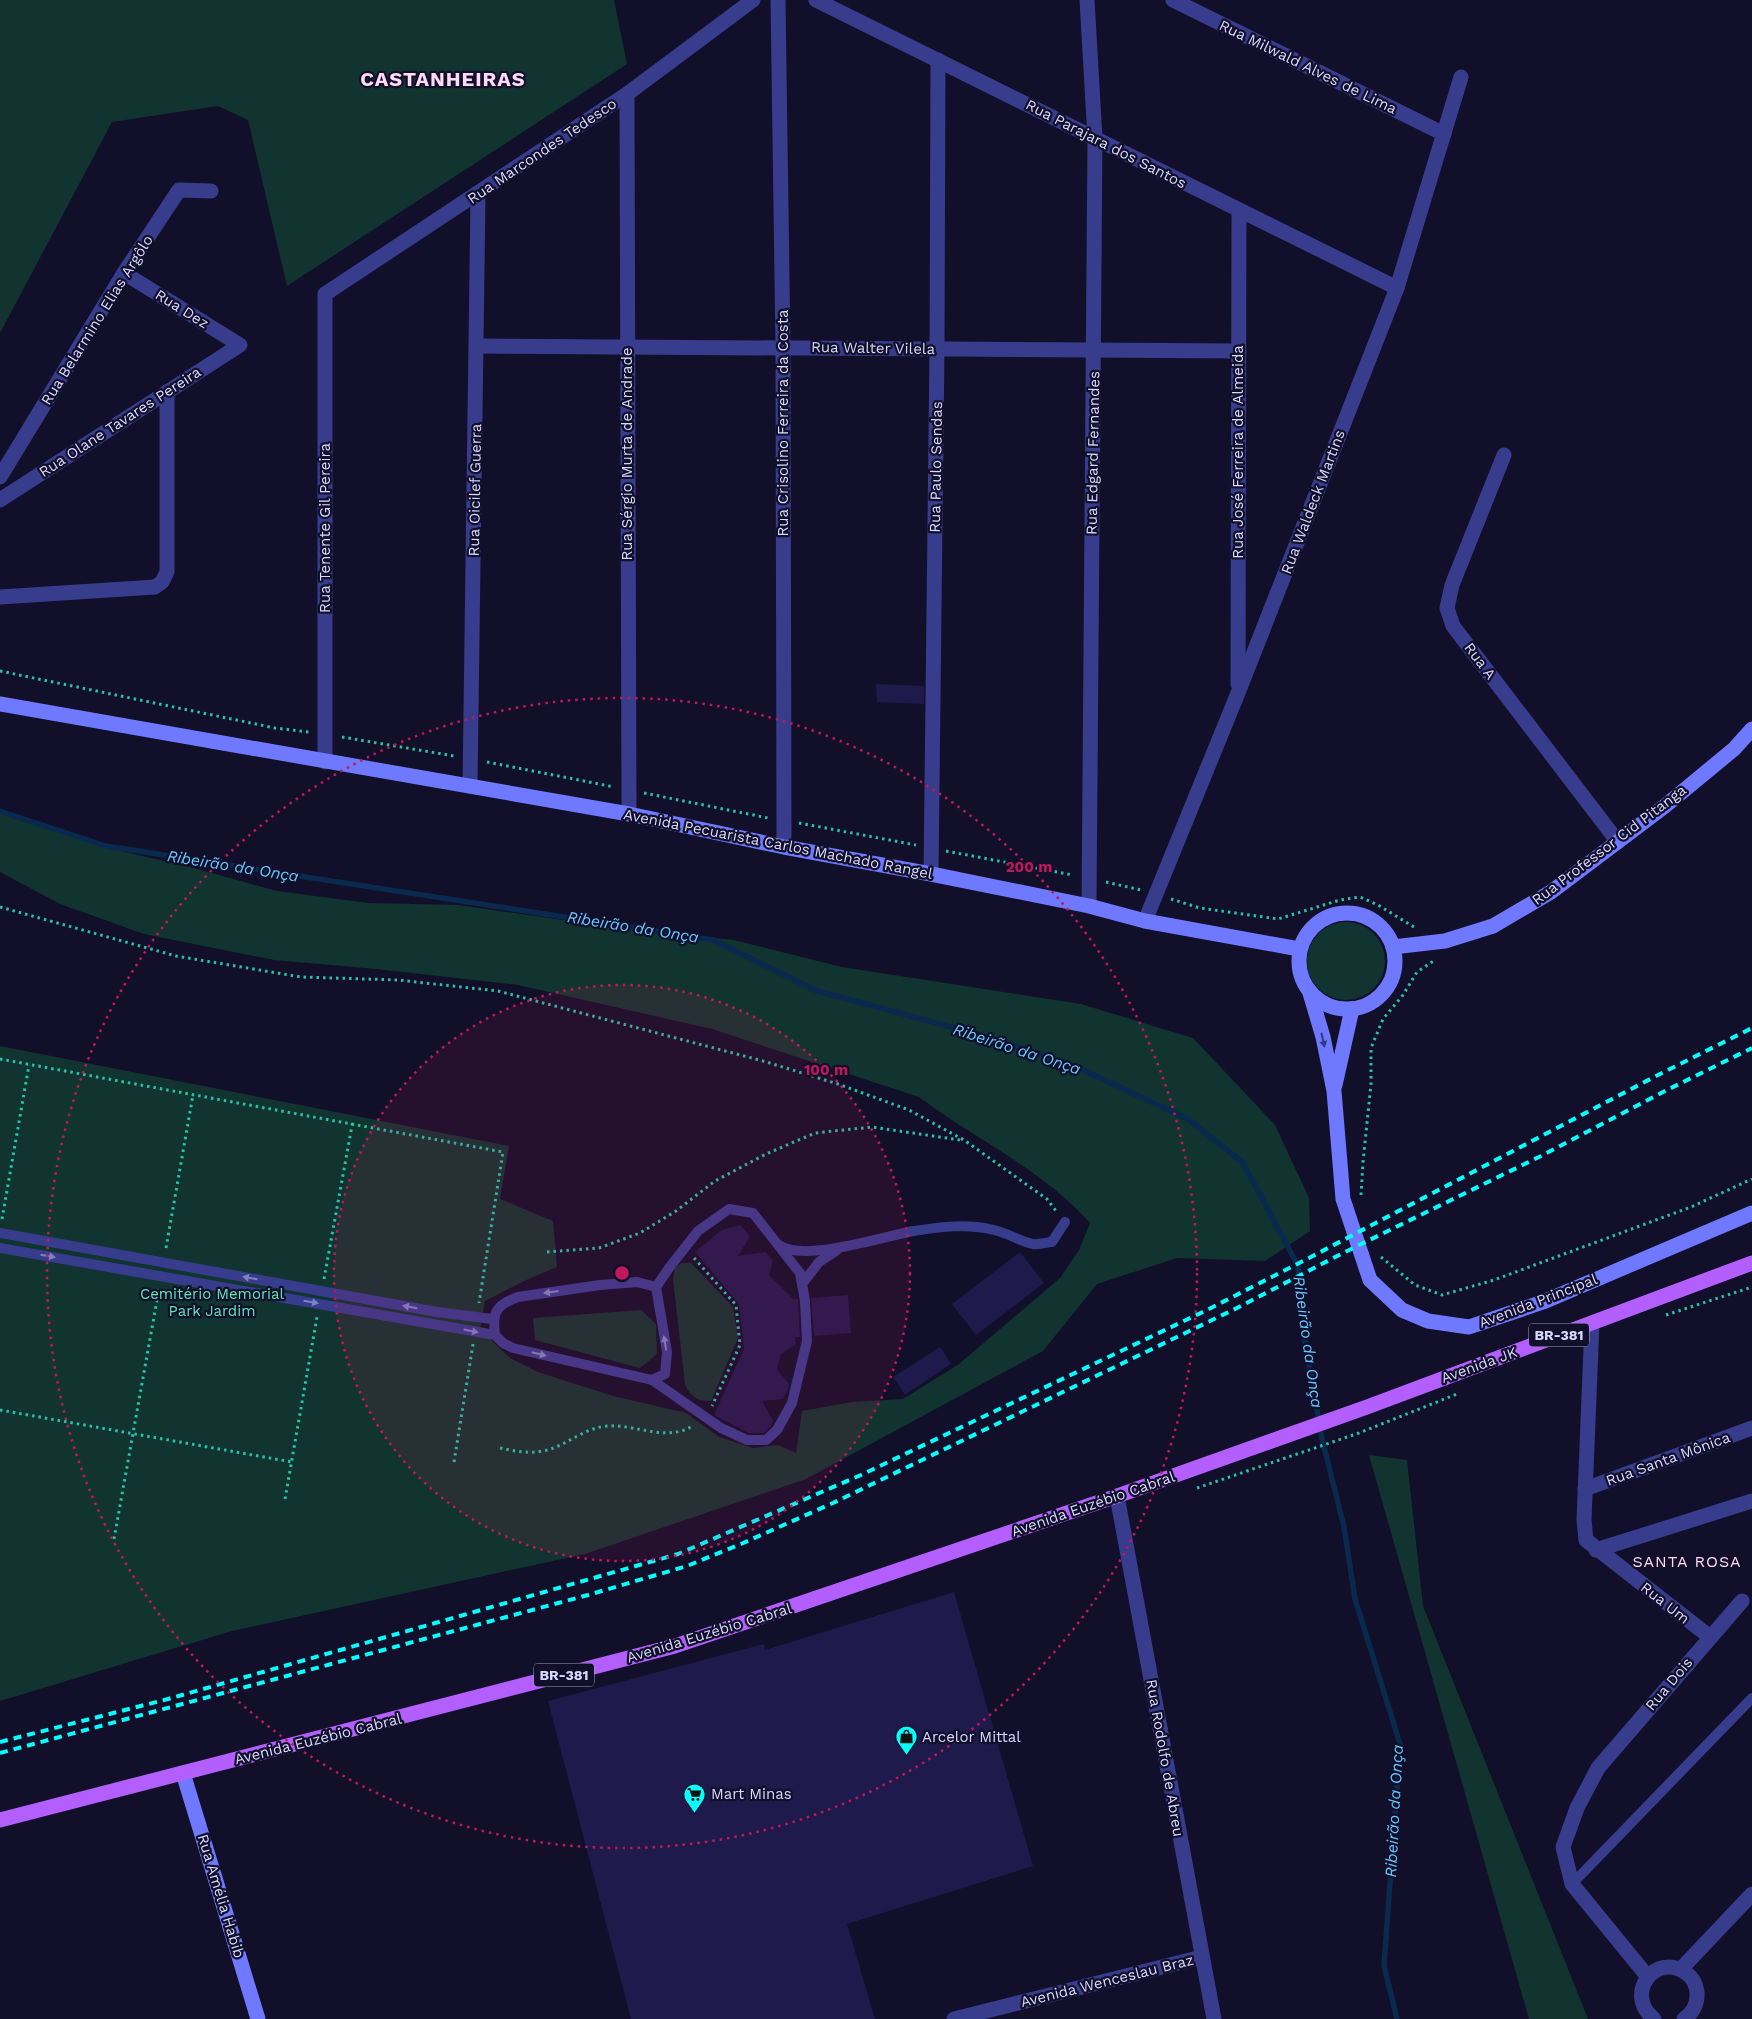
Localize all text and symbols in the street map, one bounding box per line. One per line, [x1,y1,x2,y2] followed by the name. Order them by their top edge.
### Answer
[1216,16,1400,118] street label: Rua Milwald Alves de Lima
[360,67,526,91] district label: CASTANHEIRAS
[464,94,620,208] street label: Rua Marcondes Tedesco
[1023,96,1189,192] street label: Rua Parajara dos Santos
[37,232,157,408] street label: Rua Belarmino Elias Argôlo
[152,286,212,332] street label: Rua Dez
[774,309,792,537] street label: Rua Crisolino Ferreira da Costa
[811,338,936,358] street label: Rua Walter Vilela
[1229,345,1247,559] street label: Rua José Ferreira de Almeida
[618,347,636,561] street label: Rua Sérgio Murta de Andrade
[36,363,205,481] street label: Rua Olane Tavares Pereira
[1083,371,1103,535] street label: Rua Edgard Fernandes
[926,401,946,533] street label: Rua Paulo Sendas
[465,423,485,557] street label: Rua Oicilef Guerra
[1277,427,1349,577] street label: Rua Waldeck Martins
[316,443,334,613] street label: Rua Tenente Gil Pereira
[1460,639,1500,683] street label: Rua A
[1528,781,1690,909] street label: Rua Professor Cid Pitanga
[622,805,935,883] street label: Avenida Pecuarista Carlos Machado Rangel
[166,846,300,886] water label: Ribeirão da Onça
[1006,858,1052,876] text: 200 m
[566,907,700,947] water label: Ribeirão da Onça
[951,1019,1083,1079] water label: Ribeirão da Onça
[1319,1032,1327,1047] one-way arrow
[804,1061,848,1079] text: 100 m
[40,1253,56,1261] one-way arrow
[613,1264,631,1282] centre of rings
[1476,1270,1600,1332] street label: Avenida Principal
[241,1274,257,1282] one-way arrow
[1289,1275,1327,1409] water label: Ribeirão da Onça
[140,1285,285,1320] park label: Cemitério Memorial Park Jardim
[543,1288,559,1296] one-way arrow
[304,1299,320,1307] one-way arrow
[402,1303,417,1311] one-way arrow
[1529,1324,1589,1346] road number: BR-381
[464,1327,480,1335] one-way arrow
[661,1335,669,1351] one-way arrow
[1438,1343,1520,1387] street label: Avenida JK
[531,1350,546,1358] one-way arrow
[1603,1428,1733,1490] street label: Rua Santa Mônica
[1009,1467,1177,1540] street label: Avenida Euzébio Cabral
[1632,1552,1742,1571] district label: SANTA ROSA
[1637,1578,1693,1628] street label: Rua Um
[624,1599,794,1667] street label: Avenida Euzébio Cabral
[1642,1654,1697,1714] street label: Rua Dois
[534,1664,594,1686] road number: BR-381
[1142,1678,1188,1838] street label: Rua Rodolfo de Abreu
[233,1709,404,1768] street label: Avenida Euzébio Cabral
[894,1725,918,1756] shop icon: Arcelor Mittal
[922,1728,1021,1746] place label: Arcelor Mittal
[1381,1744,1407,1878] water label: Ribeirão da Onça
[683,1782,707,1813] supermarket icon: Mart Minas
[711,1785,792,1803] place label: Mart Minas
[194,1832,248,1960] street label: Rua Amélia Habib
[1019,1951,1195,2011] street label: Avenida Wenceslau Braz

